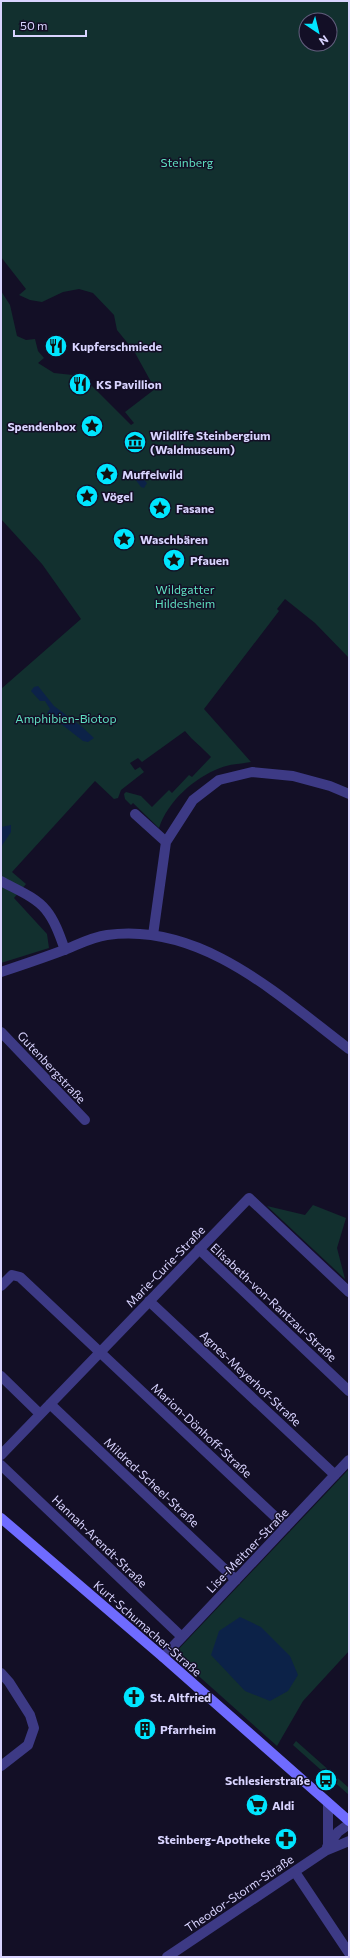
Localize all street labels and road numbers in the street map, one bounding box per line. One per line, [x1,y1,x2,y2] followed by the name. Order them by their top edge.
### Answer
[15,1028,89,1106] street label: Gutenbergstraße
[123,1222,207,1310] street label: Marie-Curie-Straße
[208,1240,340,1364] street label: Elisabeth-von-Rantzau-Straße
[198,1328,304,1428] street label: Agnes-Meyerhof-Straße
[149,1380,255,1480] street label: Marion-Dönhoff-Straße
[102,1434,202,1530] street label: Mildred-Scheel-Straße
[50,1492,150,1590] street label: Hannah-Arendt-Straße
[203,1505,291,1595] street label: Lise-Meitner-Straße
[91,1577,205,1679] street label: Kurt-Schumacher-Straße
[182,1851,296,1935] street label: Theodor-Storm-Straße

